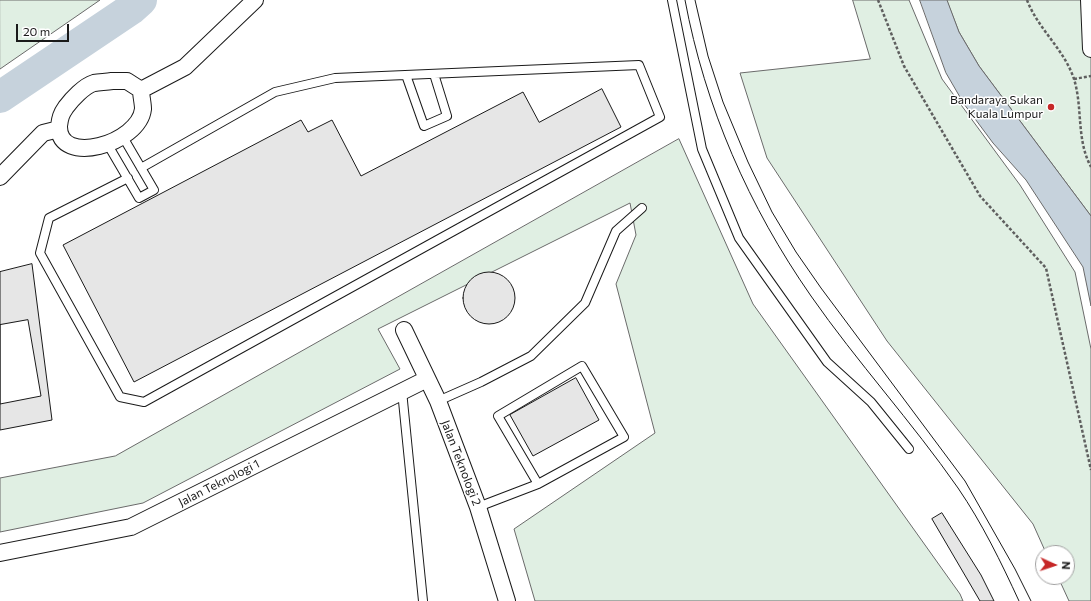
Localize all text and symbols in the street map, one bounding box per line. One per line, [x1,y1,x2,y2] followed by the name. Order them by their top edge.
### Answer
[18,16,71,42] scale bar
[23,24,50,38] text: 20 m
[950,93,1043,121] place label: Bandaraya Sukan Kuala Lumpur
[1046,102,1056,112] marker: Bandaraya Sukan Kuala Lumpur
[438,418,484,508] street label: Jalan Teknologi 2
[176,456,262,510] street label: Jalan Teknologi 1
[1035,545,1075,585] north arrow
[1060,561,1073,570] text: N

